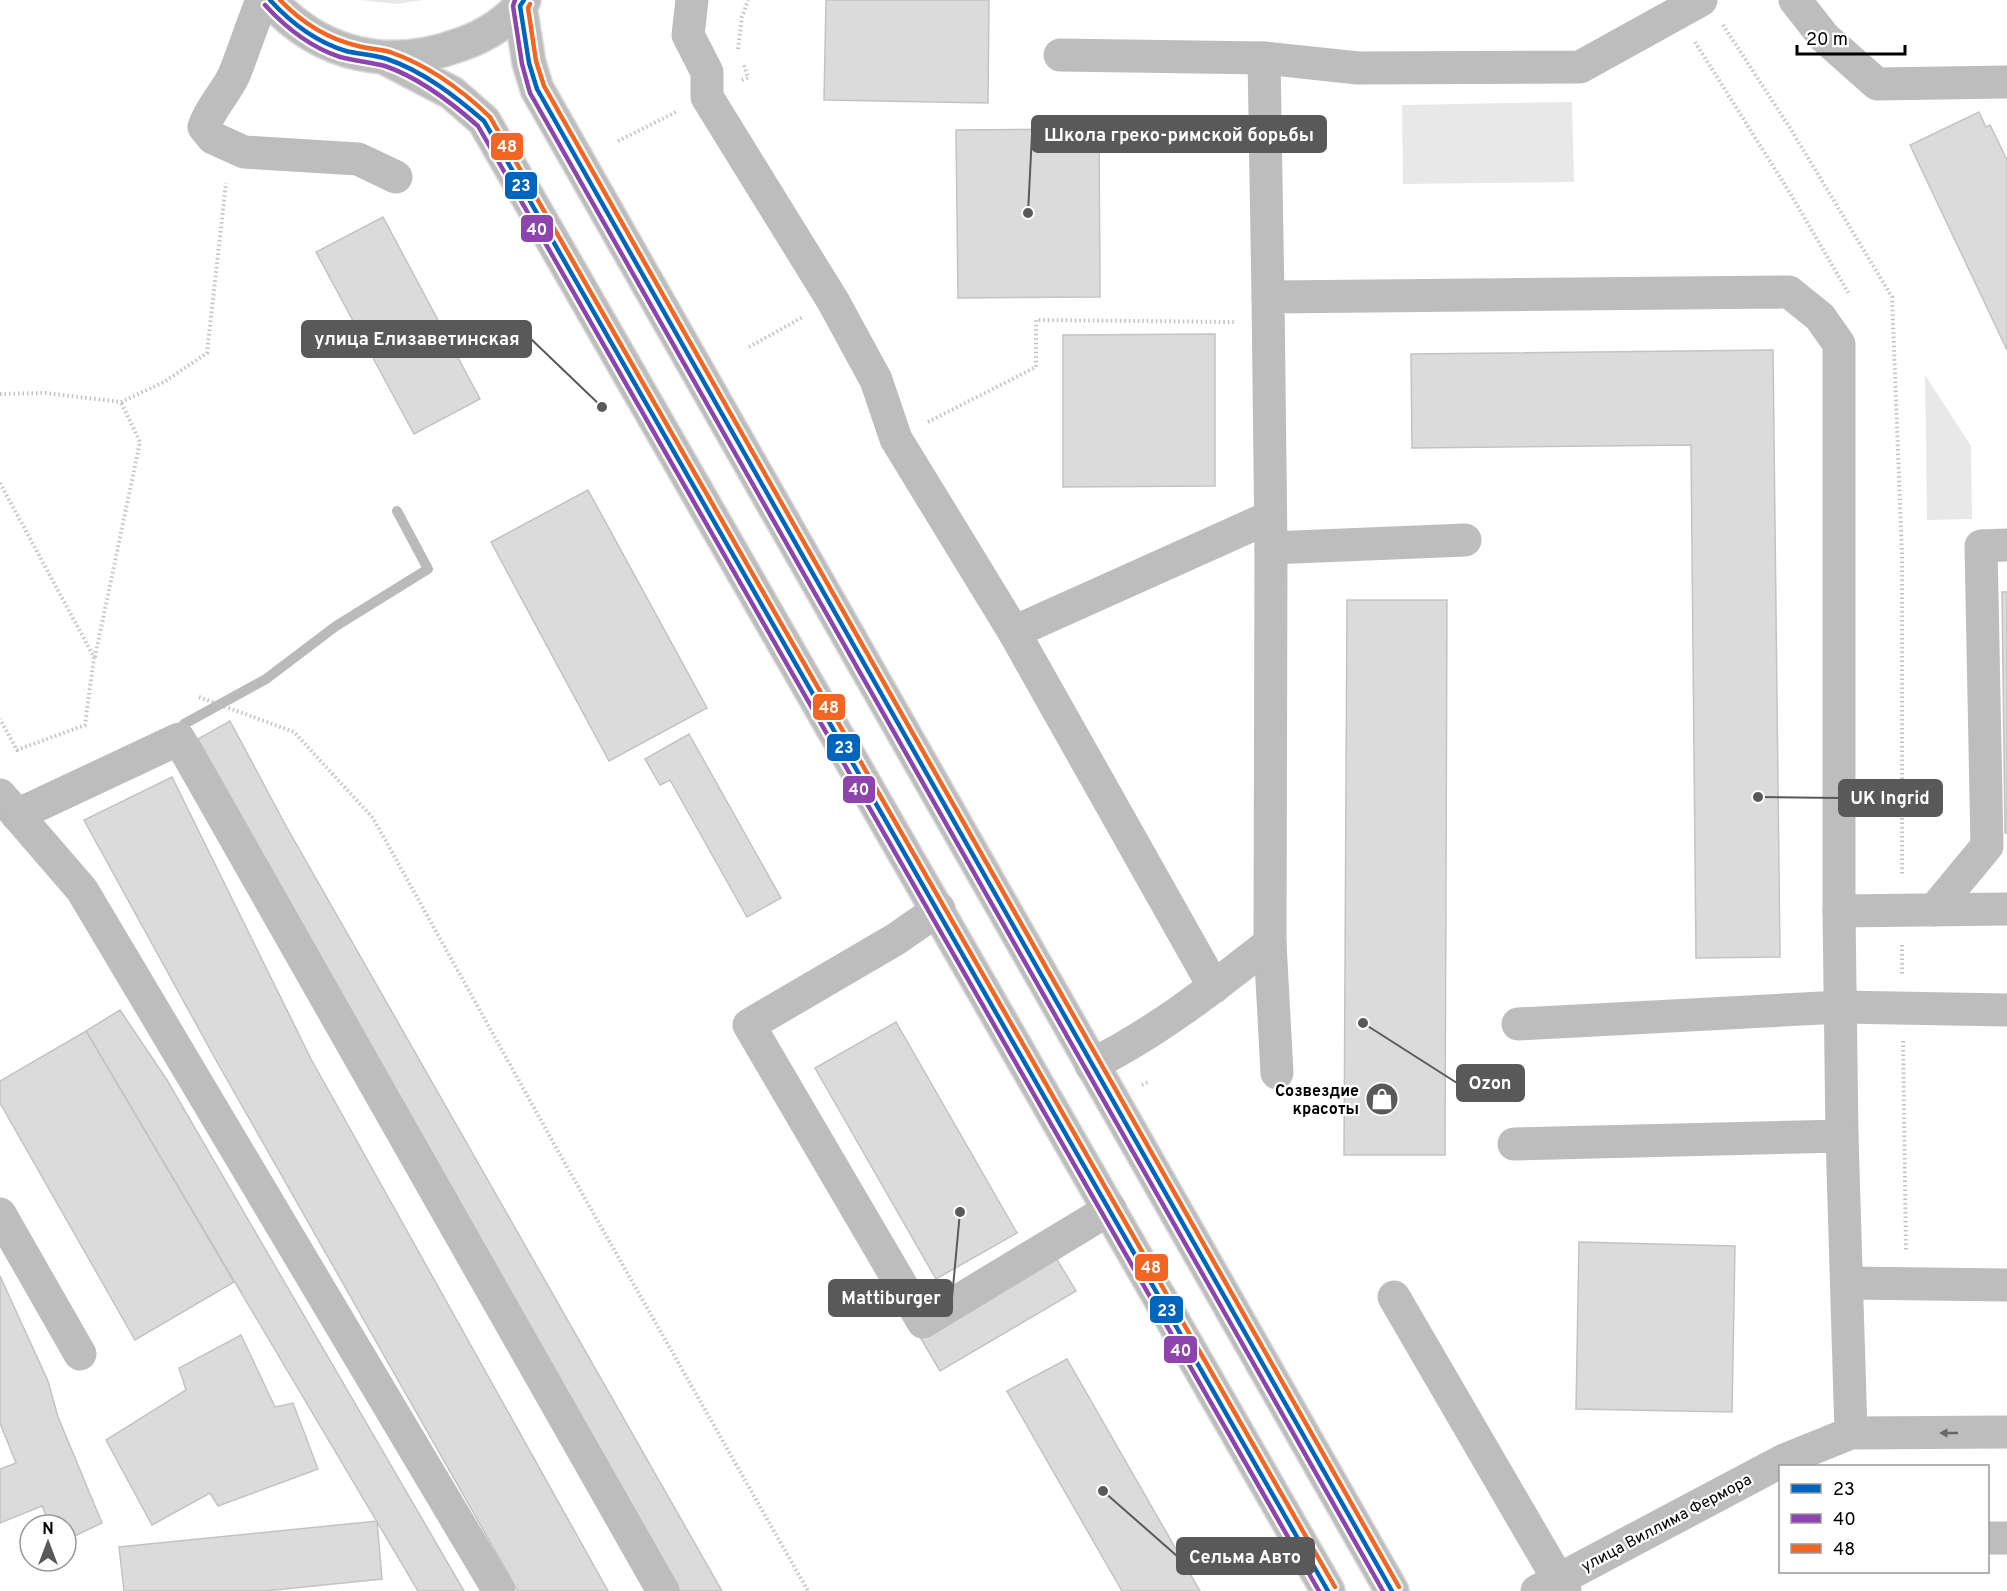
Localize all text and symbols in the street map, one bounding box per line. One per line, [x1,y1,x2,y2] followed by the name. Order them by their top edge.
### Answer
[1797,18,1905,56] scale bar
[1806,29,1848,52] text: 20 m
[1032,116,1326,152] callout: Школа греко-римской борьбы
[1044,125,1314,148] text: Школа греко-римской борьбы
[490,132,524,161] line badge: 48
[497,138,517,158] text: 48
[504,171,538,200] line badge: 23
[511,177,531,197] text: 23
[520,214,554,243] line badge: 40
[527,221,547,241] text: 40
[302,321,531,357] callout: улица Елизаветинская
[314,329,520,352] text: улица Елизаветинская
[812,693,846,721] line badge: 48
[819,699,839,719] text: 48
[826,733,861,762] line badge: 23
[834,739,854,759] text: 23
[842,775,876,804] line badge: 40
[1839,780,1942,816] callout: UK Ingrid
[849,781,869,801] text: 40
[1850,788,1930,811] text: UK Ingrid
[1457,1065,1524,1101] callout: Ozon
[1469,1073,1511,1096] text: Ozon
[1364,1081,1400,1117] shop icon: Созвездие красоты
[1275,1082,1359,1120] place label: Созвездие красоты
[1134,1253,1169,1282] line badge: 48
[1141,1259,1161,1279] text: 48
[829,1280,952,1316] callout: Mattiburger
[841,1288,941,1311] text: Mattiburger
[1149,1295,1184,1324] line badge: 23
[1157,1302,1177,1322] text: 23
[1163,1335,1198,1364] line badge: 40
[1171,1342,1191,1362] text: 40
[1939,1428,1958,1437] one-way arrow
[1779,1465,1989,1573] legend
[1578,1470,1756,1577] street label: улица Виллима Фермора
[1833,1479,1855,1502] text: 23
[1833,1509,1856,1532] text: 40
[18,1513,78,1573] north arrow
[42,1520,54,1540] text: N
[1177,1538,1314,1574] callout: Сельма Авто
[1833,1539,1855,1562] text: 48
[1189,1547,1301,1570] text: Сельма Авто

